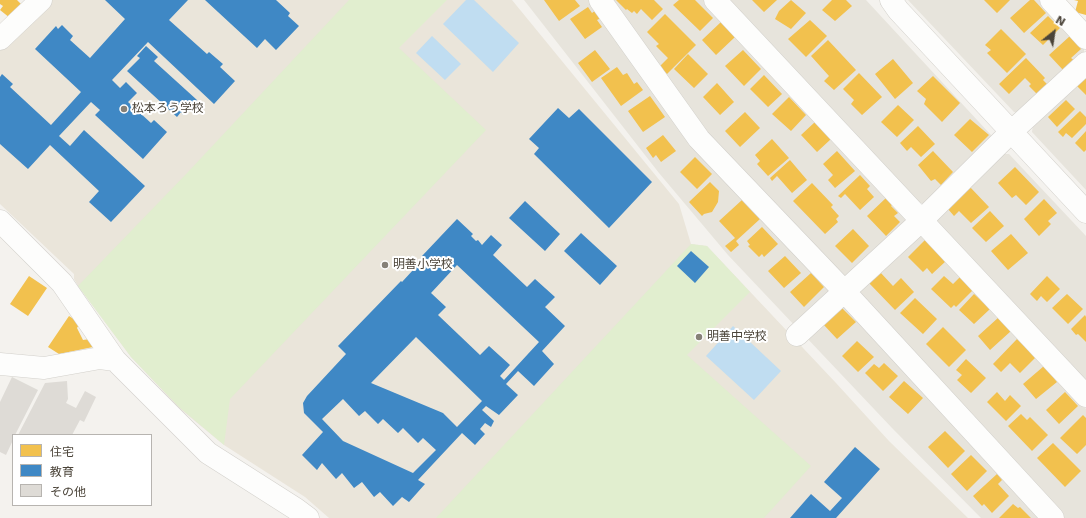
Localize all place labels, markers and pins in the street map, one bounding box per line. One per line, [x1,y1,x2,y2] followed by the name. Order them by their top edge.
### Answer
[132,102,204,116] place label: 松本ろう学校
[119,104,129,114] marker: 松本ろう学校
[393,258,453,272] place label: 明善小学校
[380,260,390,270] marker: 明善小学校
[707,330,767,344] place label: 明善中学校
[694,332,704,342] marker: 明善中学校

